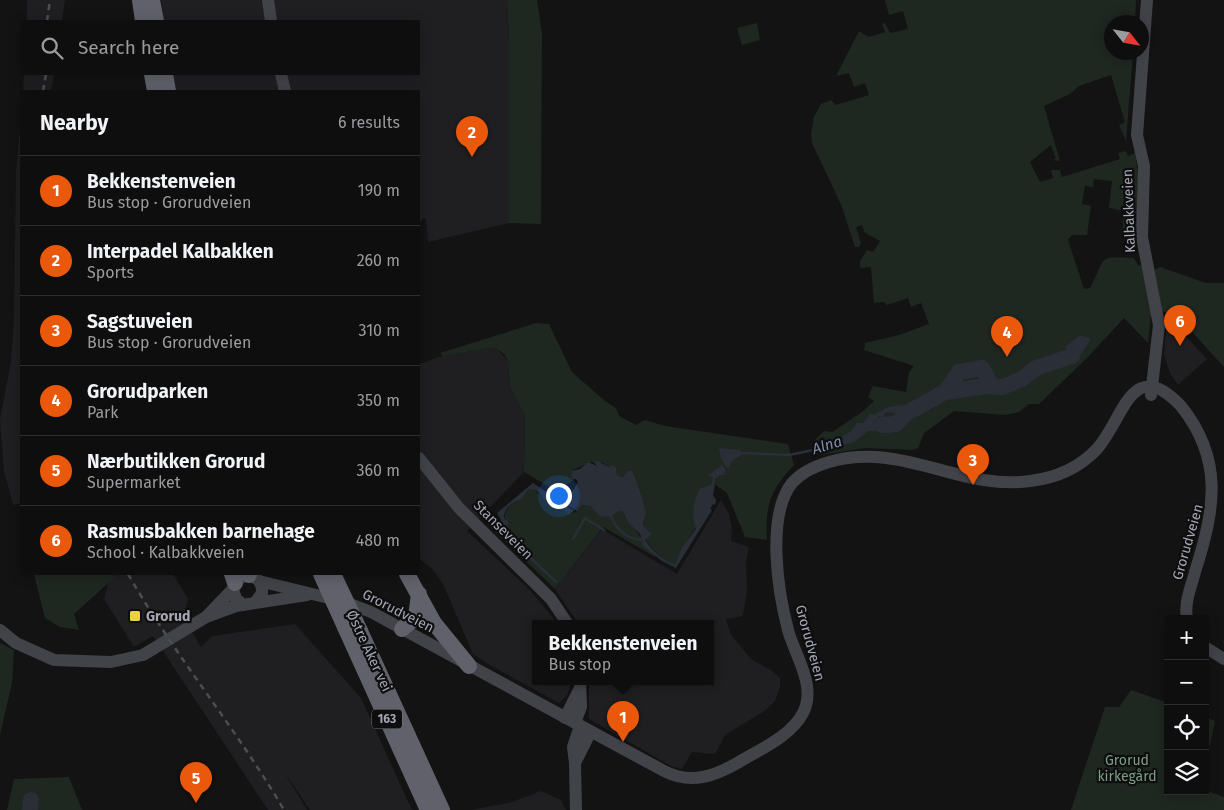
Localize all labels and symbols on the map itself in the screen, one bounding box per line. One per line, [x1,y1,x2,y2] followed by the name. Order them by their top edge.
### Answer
[1104,15,1149,60] north arrow
[456,116,488,157] pin: 2
[1119,169,1139,253] street label: Kalbakkveien
[1164,305,1196,346] pin: 6
[991,316,1023,357] pin: 4
[809,432,844,458] water label: Alna
[957,444,989,485] pin: 3
[546,483,572,509] your location
[470,497,536,563] street label: Stanseveien
[1169,502,1207,582] street label: Grorudveien
[359,586,437,636] street label: Grorudveien
[792,603,828,683] street label: Grorudveien
[146,608,190,625] place label: Grorud
[343,608,395,694] street label: Østre Aker vei
[128,609,142,623] marker: Grorud
[607,701,639,742] pin: 1
[372,710,402,729] road number: 163
[1097,752,1157,785] park label: Grorud kirkegård
[180,762,212,803] pin: 5

